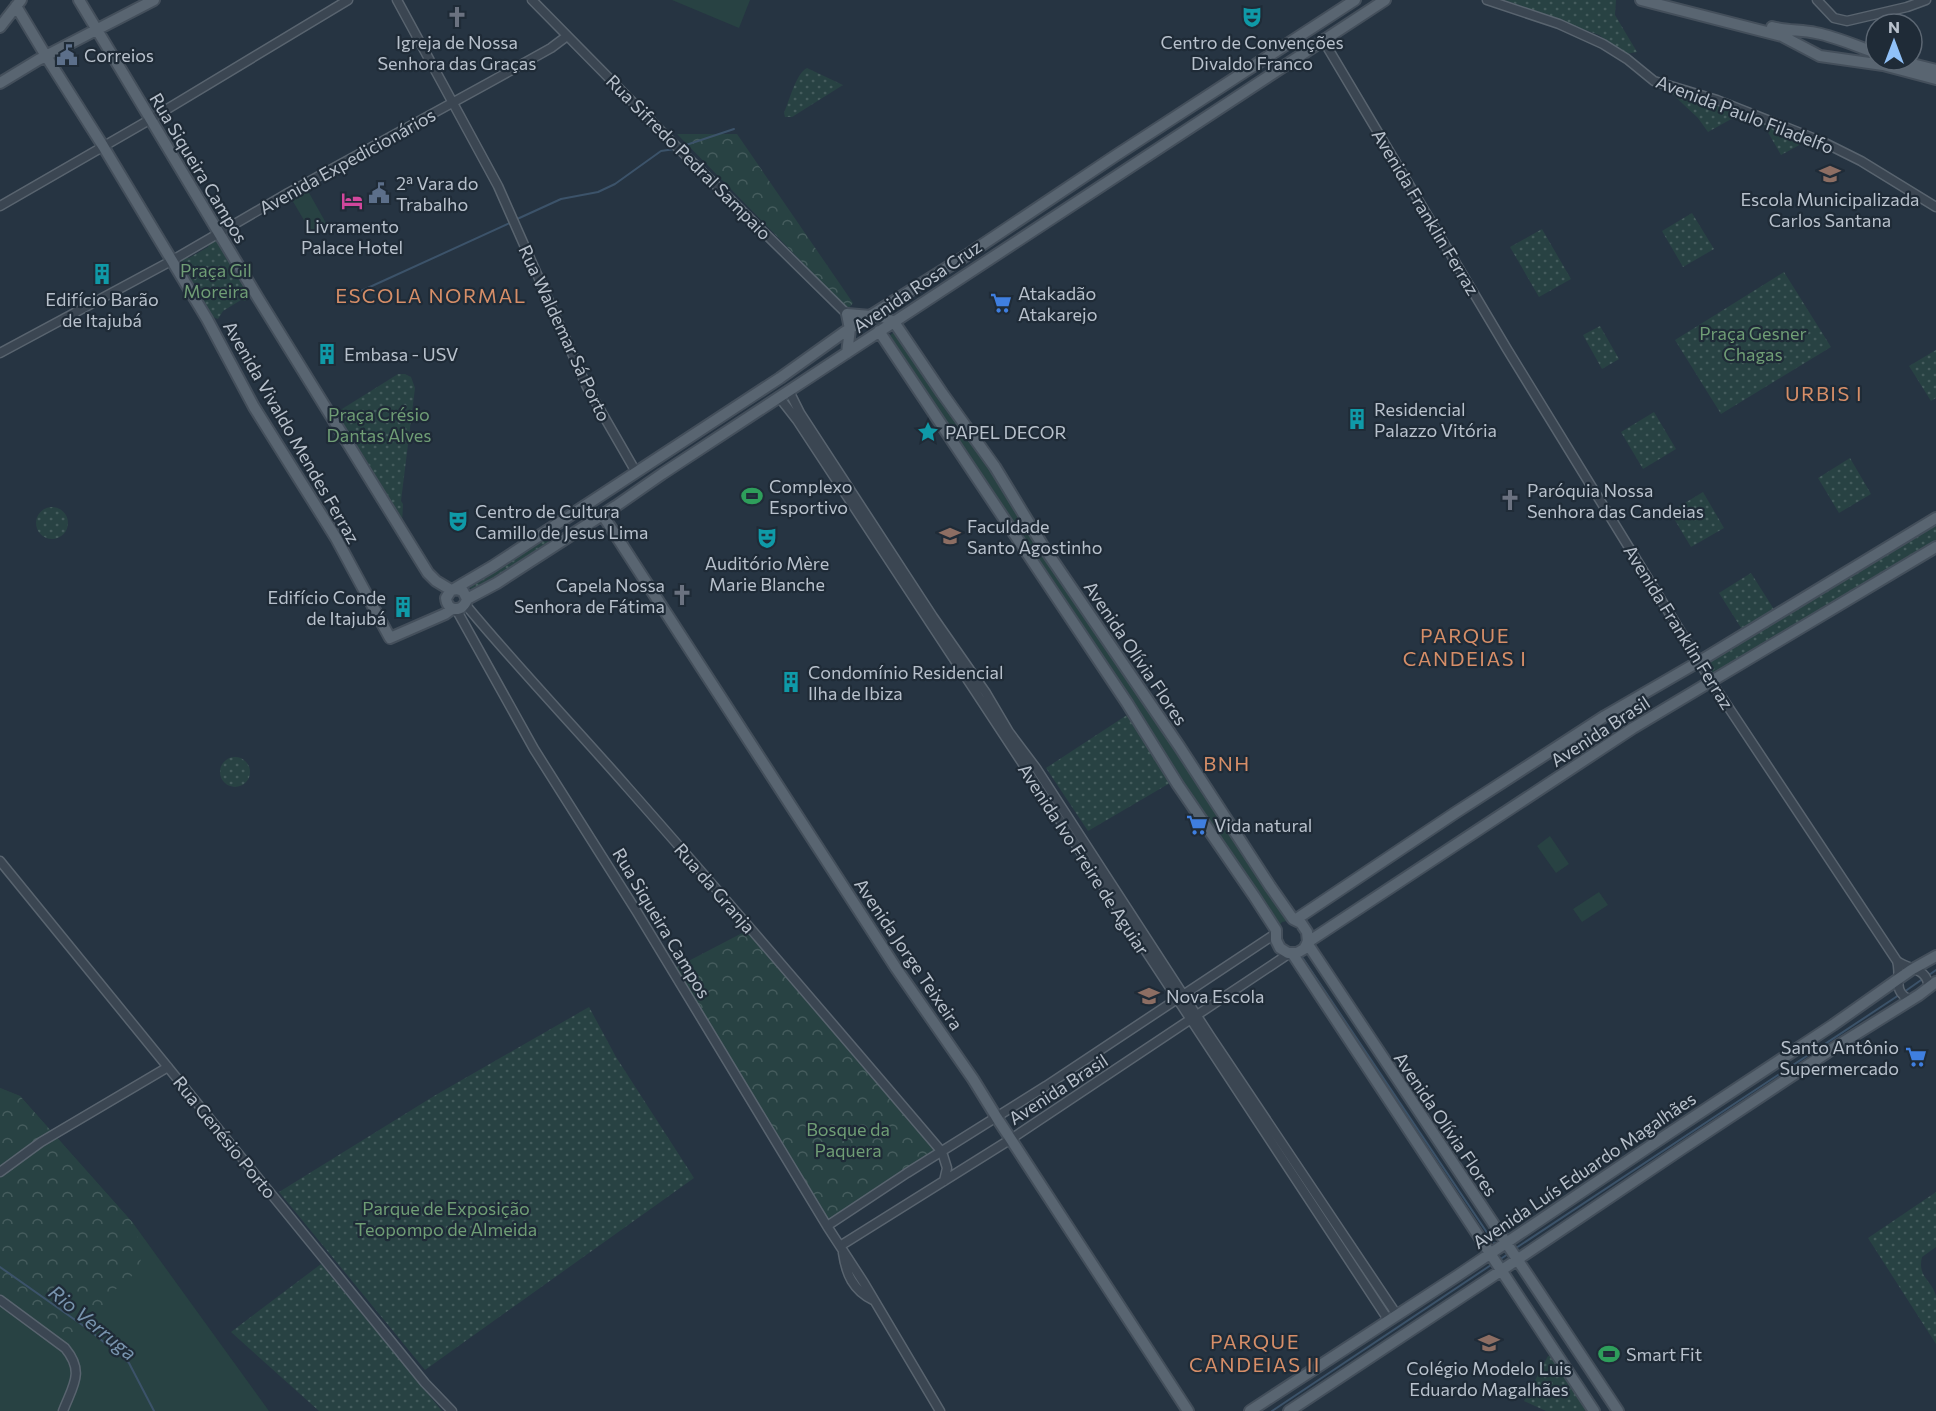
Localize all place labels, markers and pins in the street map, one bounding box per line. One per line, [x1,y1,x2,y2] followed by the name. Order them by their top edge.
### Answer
[445,5,469,29] church icon: Igreja de Nossa Senhora das Graças
[1240,5,1264,29] theatre icon: Centro de Convenções Divaldo Franco
[378,31,536,74] place label: Igreja de Nossa Senhora das Graças
[1160,31,1344,74] place label: Centro de Convenções Divaldo Franco
[55,43,79,67] public building icon: Correios
[84,44,154,66] place label: Correios
[1818,162,1842,186] school or university icon: Escola Municipalizada Carlos Santana
[396,172,478,215] place label: 2ª Vara do Trabalho
[367,181,391,205] public building icon: 2ª Vara do Trabalho
[1740,188,1920,231] place label: Escola Municipalizada Carlos Santana
[340,189,364,213] hotel icon: Livramento Palace Hotel
[301,215,403,258] place label: Livramento Palace Hotel
[90,262,114,286] building icon: Edifício Barão de Itajubá
[1018,282,1097,325] place label: Atakadão Atakarejo
[45,288,159,331] place label: Edifício Barão de Itajubá
[989,291,1013,315] supermarket icon: Atakadão Atakarejo
[315,342,339,366] building icon: Embasa - USV
[344,343,458,365] place label: Embasa - USV
[1374,398,1497,441] place label: Residencial Palazzo Vitória
[1345,407,1369,431] building icon: Residencial Palazzo Vitória
[916,420,940,444] place icon: PAPEL DECOR
[945,421,1067,443] place label: PAPEL DECOR
[769,475,852,518] place label: Complexo Esportivo
[1527,479,1704,522] place label: Paróquia Nossa Senhora das Candeias
[740,484,764,508] sports icon: Complexo Esportivo
[1498,488,1522,512] church icon: Paróquia Nossa Senhora das Candeias
[475,500,648,543] place label: Centro de Cultura Camillo de Jesus Lima
[446,509,470,533] theatre icon: Centro de Cultura Camillo de Jesus Lima
[967,515,1102,558] place label: Faculdade Santo Agostinho
[938,524,962,548] school or university icon: Faculdade Santo Agostinho
[755,526,779,550] theatre icon: Auditório Mère Marie Blanche
[705,552,829,595] place label: Auditório Mère Marie Blanche
[514,574,665,617] place label: Capela Nossa Senhora de Fátima
[670,583,694,607] church icon: Capela Nossa Senhora de Fátima
[268,586,386,629] place label: Edifício Conde de Itajubá
[391,595,415,619] building icon: Edifício Conde de Itajubá
[808,661,1004,704] place label: Condomínio Residencial Ilha de Ibiza
[779,670,803,694] building icon: Condomínio Residencial Ilha de Ibiza
[1185,813,1209,837] supermarket icon: Vida natural
[1214,814,1312,836] place label: Vida natural
[1137,984,1161,1008] school or university icon: Nova Escola
[1166,985,1264,1007] place label: Nova Escola
[1780,1036,1899,1079] place label: Santo Antônio Supermercado
[1904,1045,1928,1069] supermarket icon: Santo Antônio Supermercado
[1477,1331,1501,1355] school or university icon: Colégio Modelo Luis Eduardo Magalhães
[1597,1342,1621,1366] sports icon: Smart Fit
[1626,1343,1702,1365] place label: Smart Fit
[1406,1357,1572,1400] place label: Colégio Modelo Luis Eduardo Magalhães

